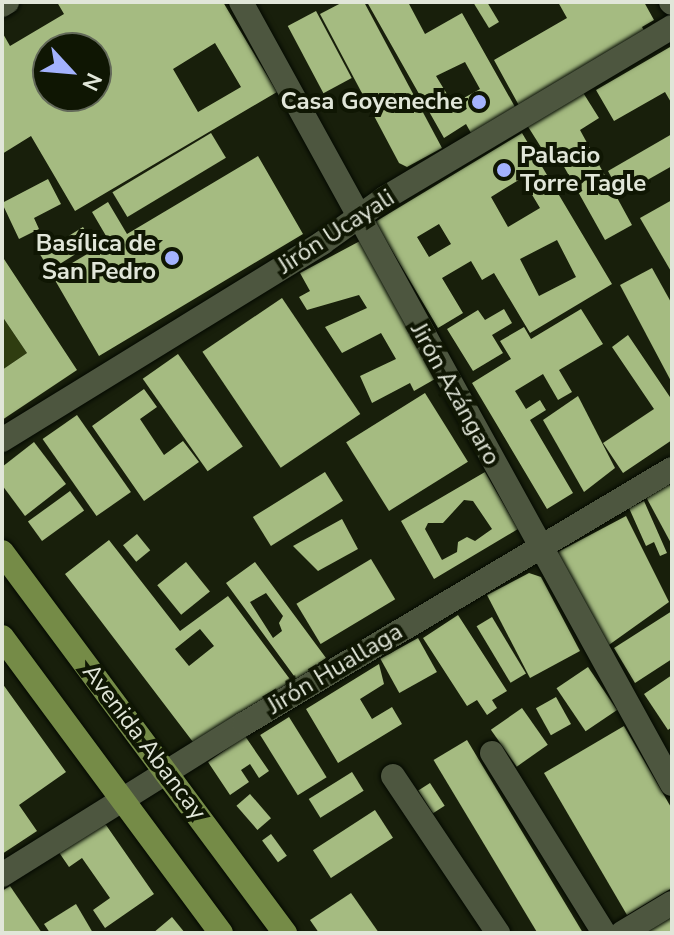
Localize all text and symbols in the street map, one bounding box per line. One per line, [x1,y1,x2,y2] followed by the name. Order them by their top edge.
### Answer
[32,32,112,112] north arrow
[75,68,109,96] text: N
[281,88,463,116] place label: Casa Goyeneche
[470,93,488,111] marker: Casa Goyeneche
[520,142,646,198] place label: Palacio Torre Tagle
[495,161,513,179] marker: Palacio Torre Tagle
[272,184,400,280] street label: Jirón Ucayali
[36,230,156,286] place label: Basílica de San Pedro
[163,249,181,267] marker: Basílica de San Pedro
[404,318,506,470] street label: Jirón Azángaro
[262,617,408,721] street label: Jirón Huallaga
[76,658,212,826] street label: Avenida Abancay

